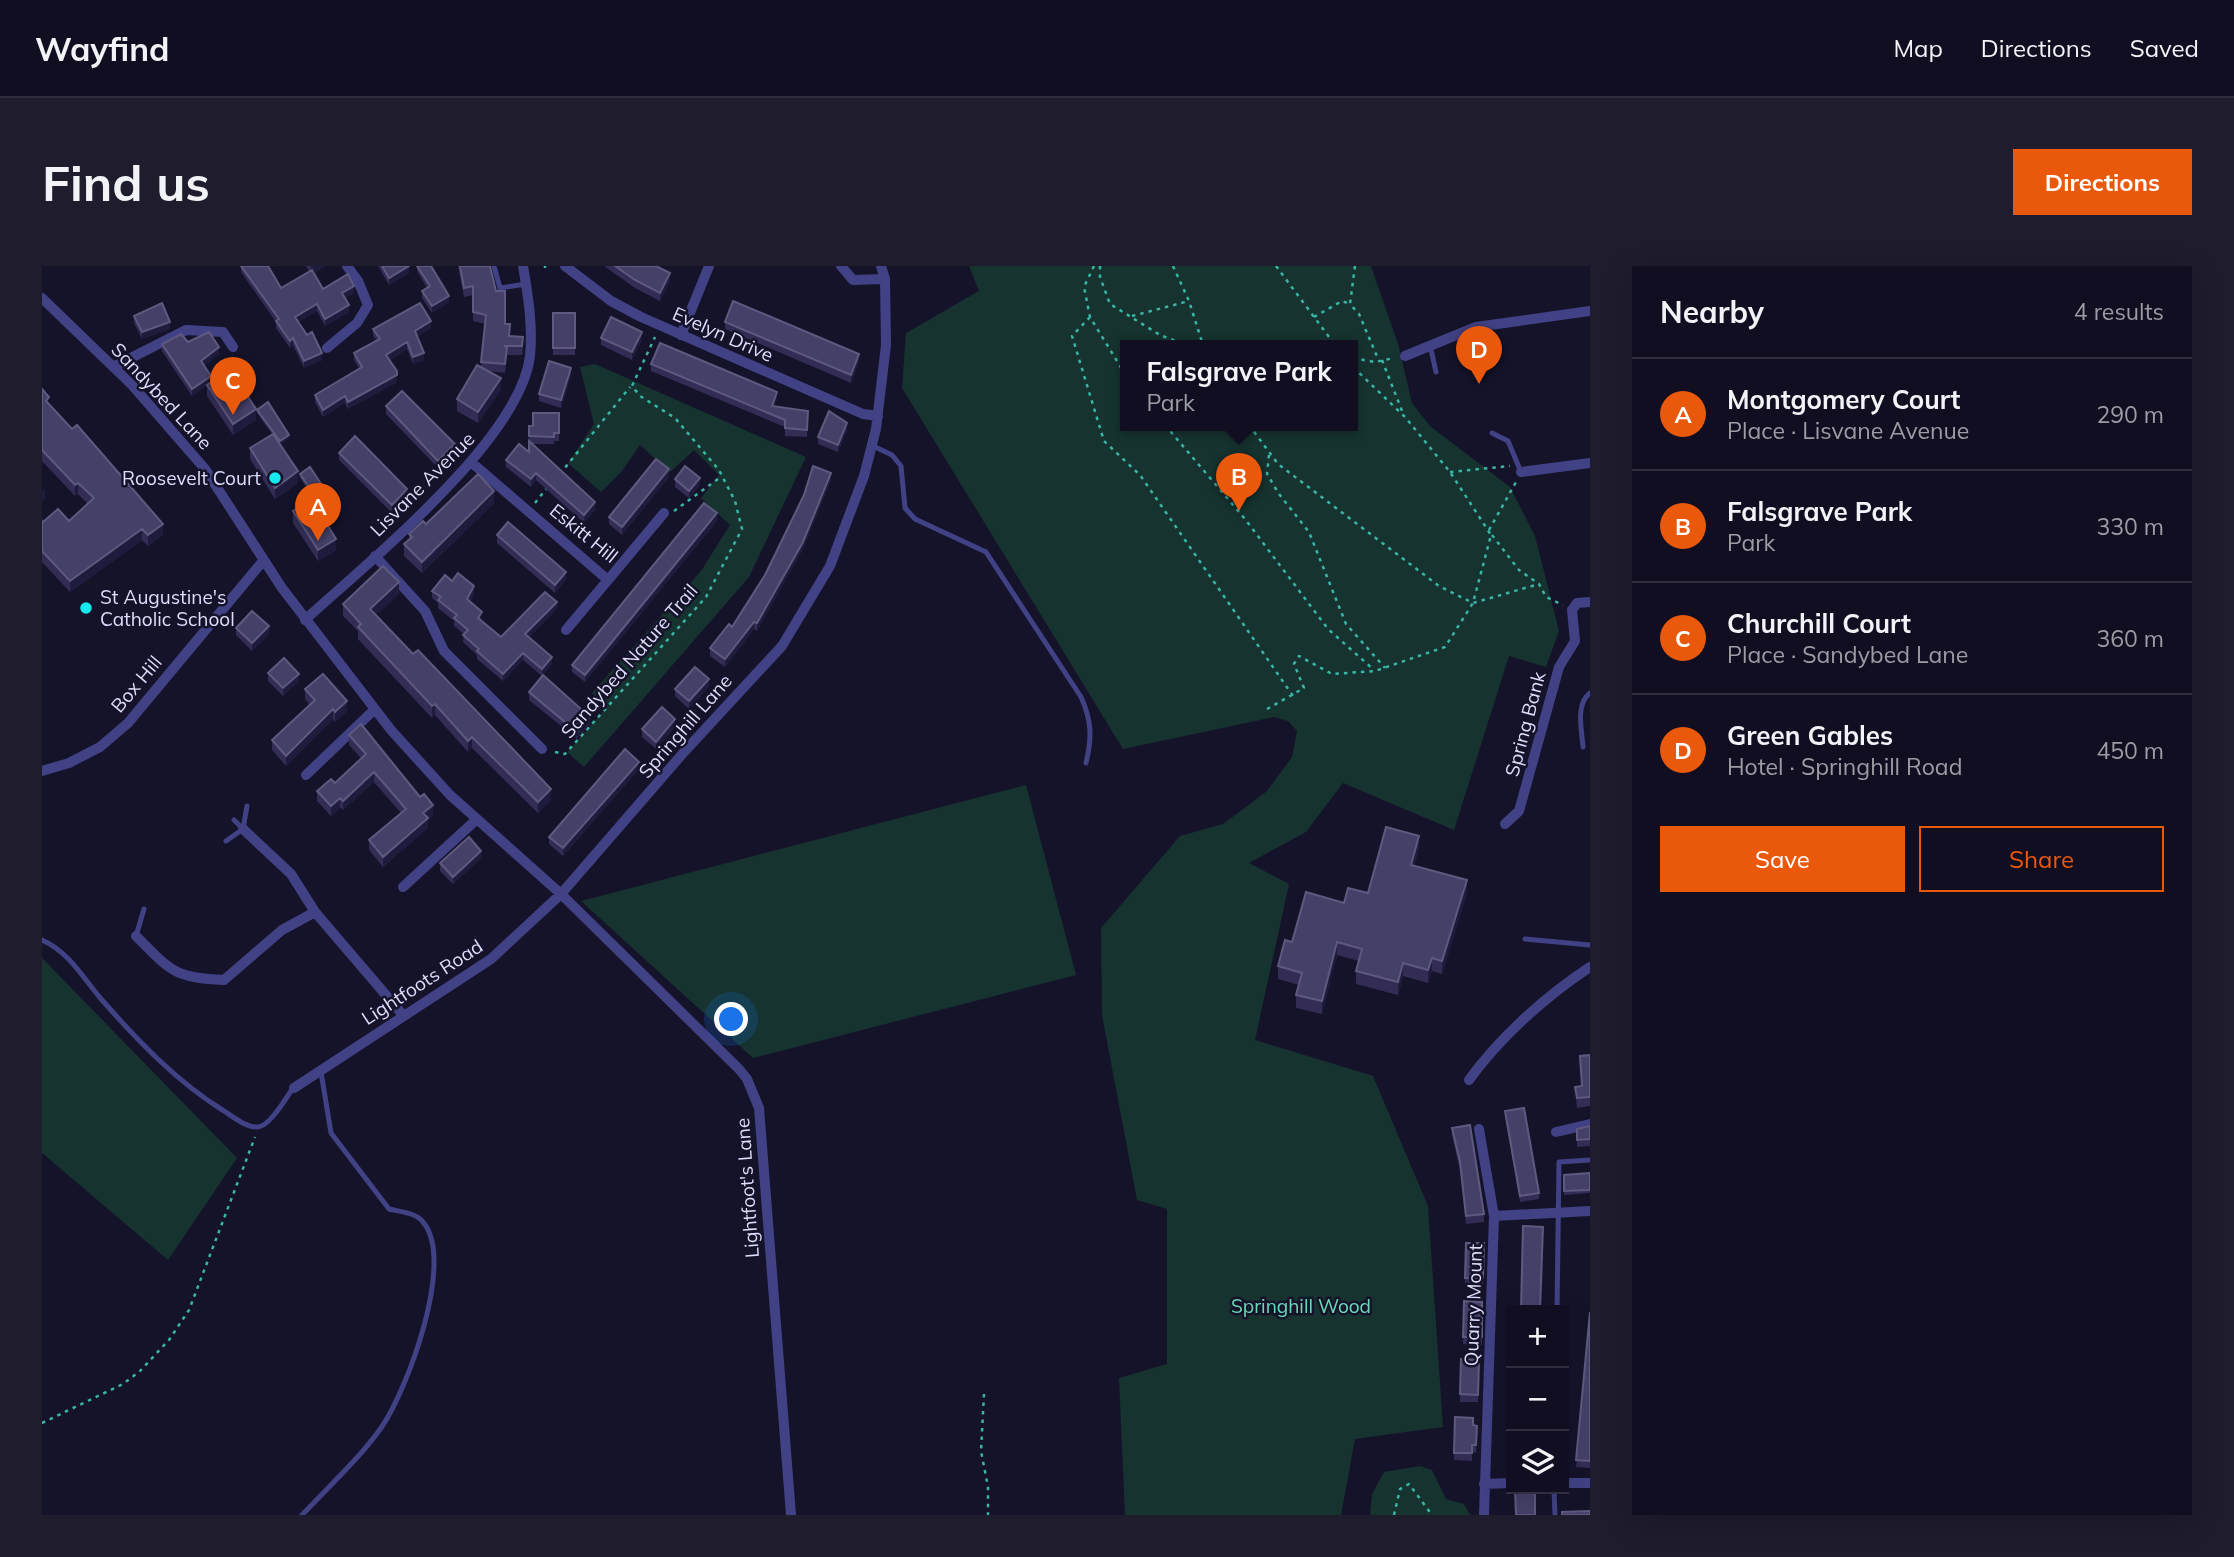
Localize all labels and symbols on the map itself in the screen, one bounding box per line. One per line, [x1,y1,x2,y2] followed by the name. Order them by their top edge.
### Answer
[669,301,777,367] street label: Evelyn Drive
[1456,326,1502,384] pin: D
[106,338,218,454] street label: Sandybed Lane
[210,357,256,415] pin: C
[365,427,479,541] street label: Lisvane Avenue
[1216,453,1262,511] pin: B
[122,466,261,490] place label: Roosevelt Court
[267,470,283,486] marker: Roosevelt Court
[295,483,341,541] pin: A
[545,498,623,568] street label: Eskitt Hill
[555,579,703,743] street label: Sandybed Nature Trail
[100,585,235,631] place label: St Augustine's Catholic School
[78,600,94,616] marker: St Augustine's Catholic School
[105,651,167,717] street label: Box Hill
[633,669,737,783] street label: Springhill Lane
[1500,669,1551,779] street label: Spring Bank
[357,934,487,1030] street label: Lightfoots Road
[714,1002,748,1036] your location
[730,1117,764,1259] street label: Lightfoot's Lane
[1459,1243,1487,1367] street label: Quarry Mount
[1231,1294,1371,1318] park label: Springhill Wood

